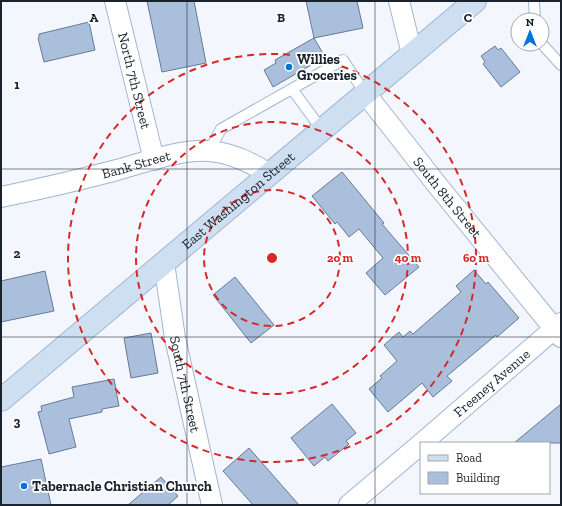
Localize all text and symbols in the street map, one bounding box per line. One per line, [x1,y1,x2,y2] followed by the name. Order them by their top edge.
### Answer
[90,10,99,25] text: A
[277,10,285,25] text: B
[464,10,472,25] text: C
[510,12,550,52] north arrow
[526,16,535,29] text: N
[114,31,154,132] street label: North 7th Street
[297,51,358,84] place label: Willies Groceries
[284,62,294,72] marker: Willies Groceries
[14,77,20,92] text: 1
[100,147,173,183] street label: Bank Street
[179,148,299,253] street label: East Washington Street
[409,154,485,242] street label: South 8th Street
[14,246,21,261] text: 2
[265,251,279,265] centre of rings
[327,251,354,265] text: 20 m
[395,251,422,265] text: 40 m
[463,251,490,265] text: 60 m
[166,334,204,435] street label: South 7th Street
[450,345,534,421] street label: Freeney Avenue
[14,414,21,429] text: 3
[420,442,550,494] legend
[456,451,482,465] text: Road
[456,471,500,485] text: Building
[32,478,212,495] place label: Tabernacle Christian Church
[19,481,29,491] marker: Tabernacle Christian Church

